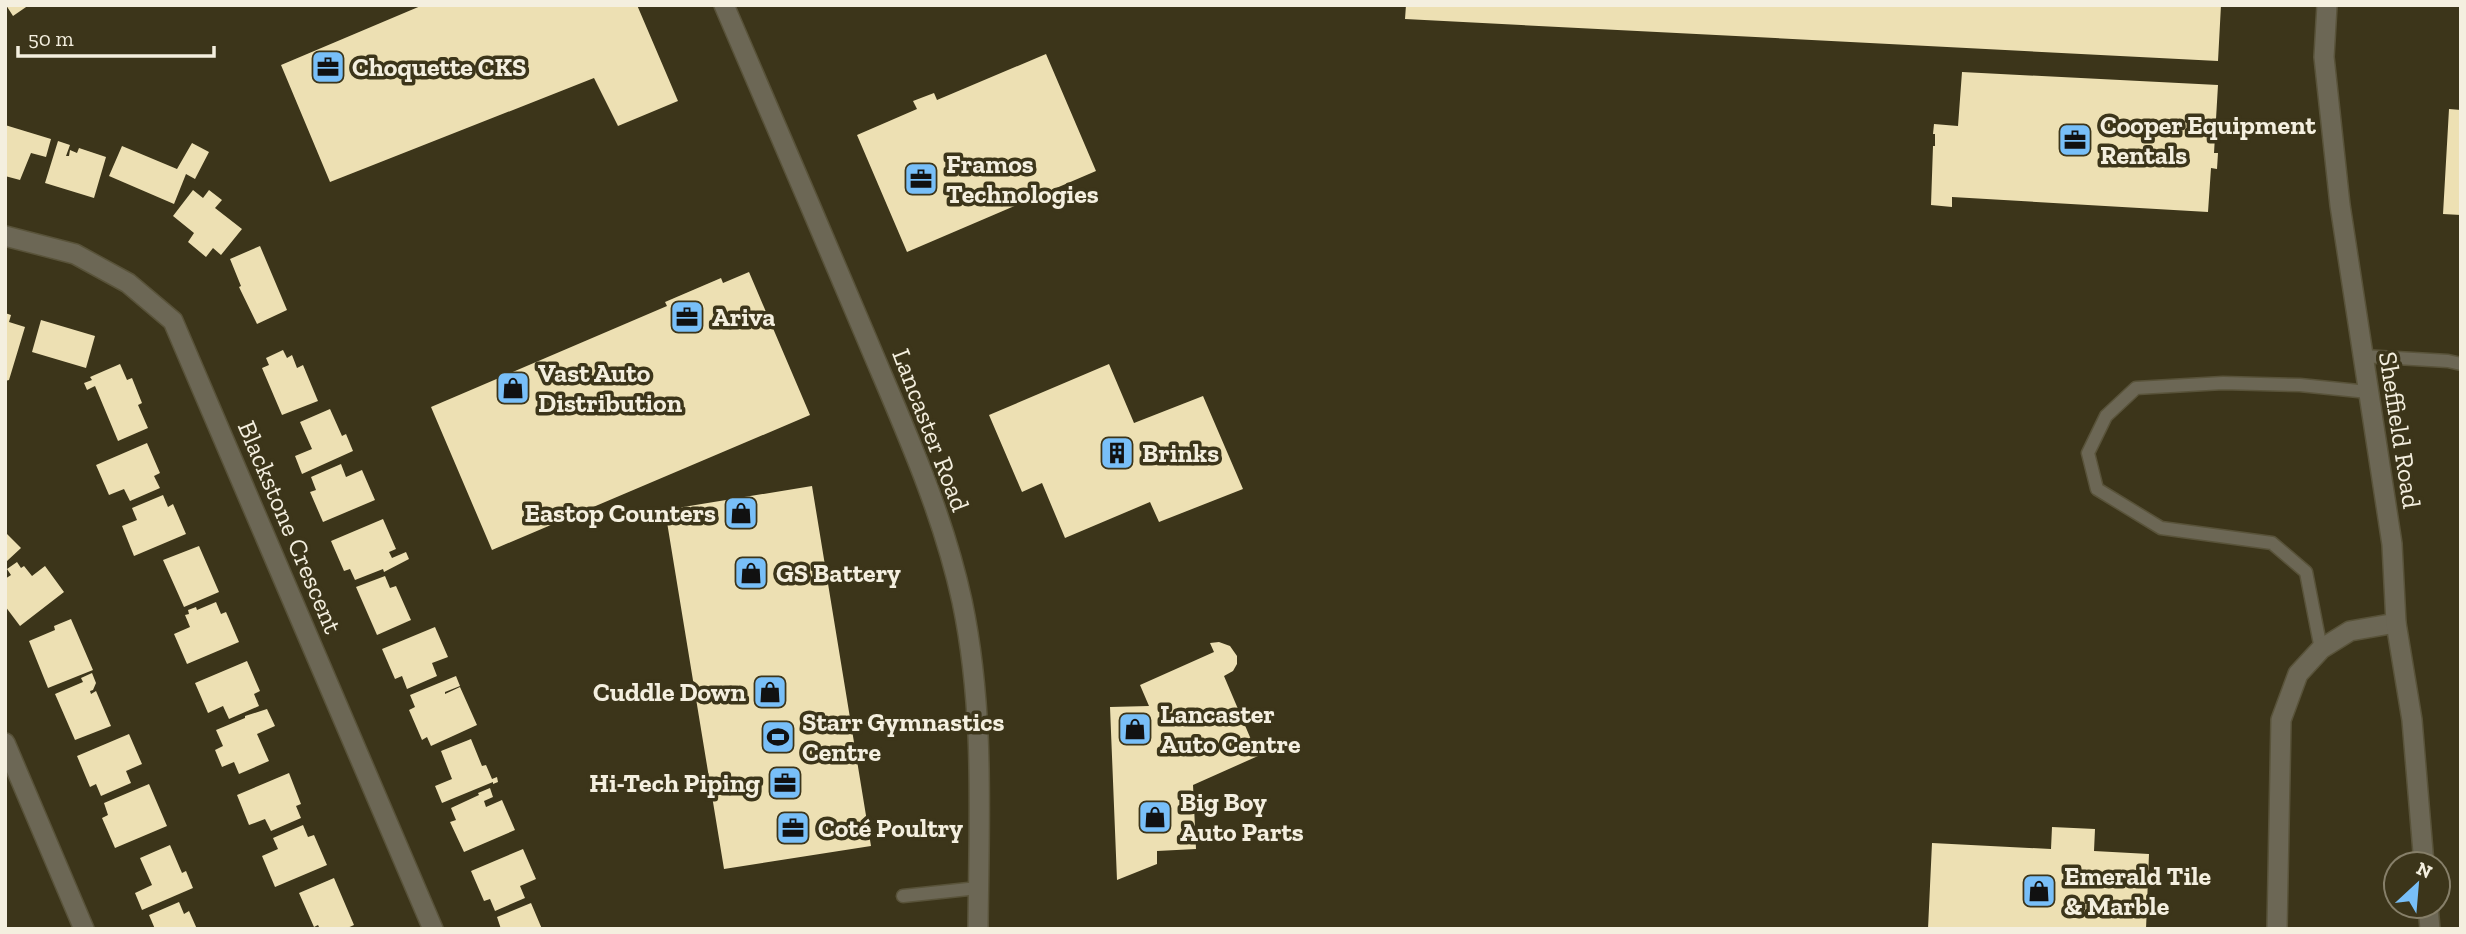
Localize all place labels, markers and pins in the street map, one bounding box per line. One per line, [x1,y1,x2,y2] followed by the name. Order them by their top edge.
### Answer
[309,48,347,86] office icon: Choquette CKS
[352,51,526,83] place label: Choquette CKS
[2100,109,2317,171] place label: Cooper Equipment Rentals
[2056,121,2094,159] office icon: Cooper Equipment Rentals
[946,148,1099,210] place label: Framos Technologies
[902,160,940,198] office icon: Framos Technologies
[668,298,706,336] office icon: Ariva
[712,301,776,333] place label: Ariva
[538,357,683,419] place label: Vast Auto Distribution
[494,369,532,407] shop icon: Vast Auto Distribution
[1098,434,1136,472] building icon: Brinks
[1142,437,1219,469] place label: Brinks
[722,494,760,532] shop icon: Eastop Counters
[525,497,716,529] place label: Eastop Counters
[732,554,770,592] shop icon: GS Battery
[776,557,901,589] place label: GS Battery
[751,673,789,711] shop icon: Cuddle Down
[593,676,747,708] place label: Cuddle Down
[1160,698,1301,760] place label: Lancaster Auto Centre
[802,706,1005,768] place label: Starr Gymnastics Centre
[1116,710,1154,748] shop icon: Lancaster Auto Centre
[759,718,797,756] sports icon: Starr Gymnastics Centre
[766,764,804,802] office icon: Hi-Tech Piping
[589,767,760,799] place label: Hi-Tech Piping
[1180,786,1304,848] place label: Big Boy Auto Parts
[1136,798,1174,836] shop icon: Big Boy Auto Parts
[774,809,812,847] office icon: Coté Poultry
[818,812,963,844] place label: Coté Poultry
[2064,860,2212,922] place label: Emerald Tile & Marble
[2020,872,2058,910] shop icon: Emerald Tile & Marble

